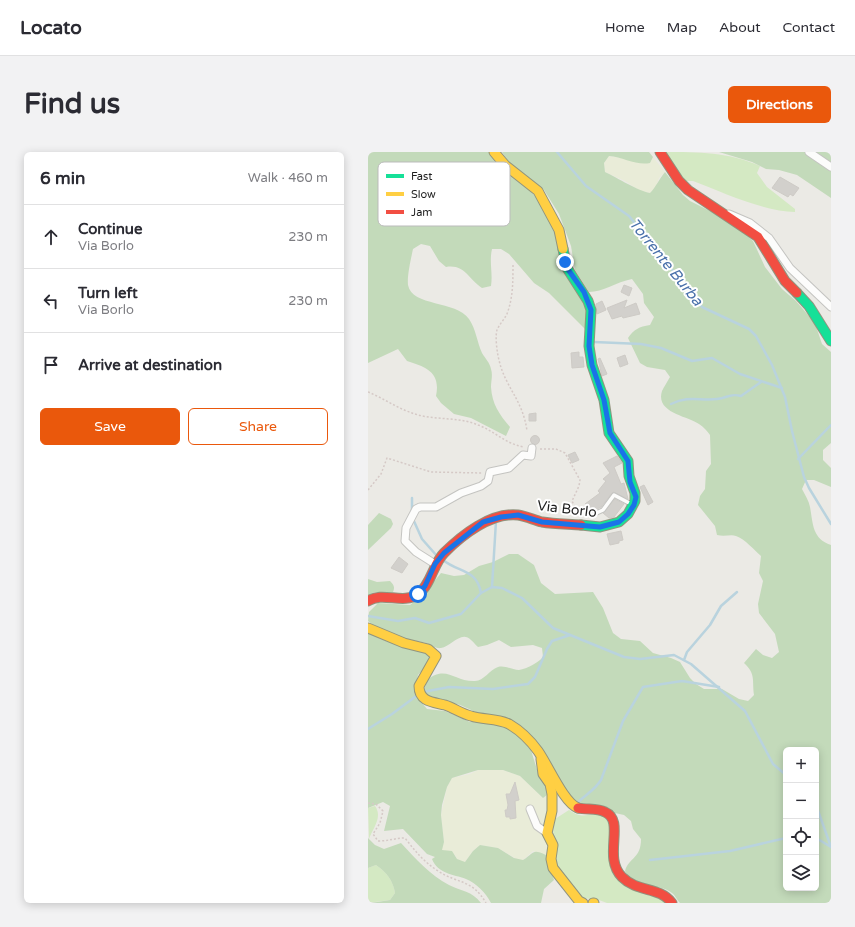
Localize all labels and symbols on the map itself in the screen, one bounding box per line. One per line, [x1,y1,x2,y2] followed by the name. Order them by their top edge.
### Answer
[378,162,510,226] legend
[411,170,432,183] text: Fast
[411,188,436,201] text: Slow
[411,206,432,219] text: Jam
[625,215,707,310] water label: Torrente Burba
[556,253,574,271] route end
[536,497,598,521] street label: Via Borlo
[409,585,427,603] route start

